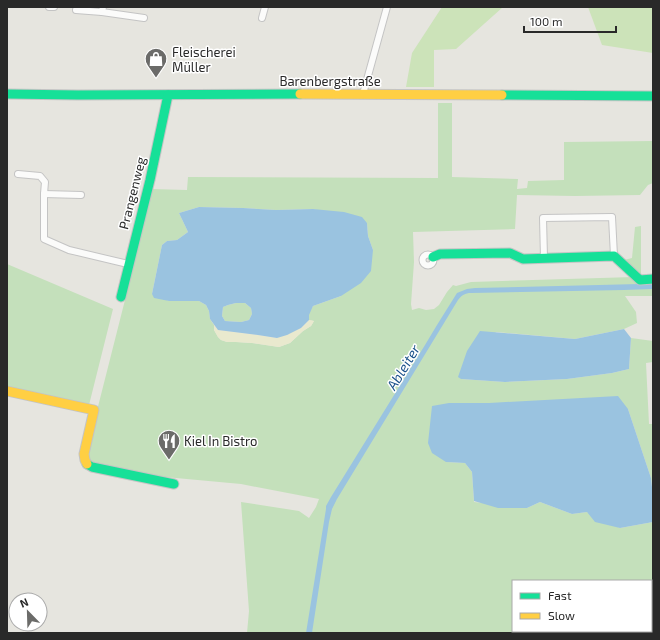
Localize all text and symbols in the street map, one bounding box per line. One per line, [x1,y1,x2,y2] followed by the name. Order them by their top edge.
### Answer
[524,8,616,34] scale bar
[530,14,562,28] text: 100 m
[172,44,236,75] place label: Fleischerei Müller
[143,46,169,79] shop icon: Fleischerei Müller
[279,73,381,89] street label: Barenbergstraße
[115,155,149,231] street label: Prangenweg
[382,341,423,394] water label: Ableiter
[156,428,182,461] restaurant icon: Kiel In Bistro
[184,433,257,449] place label: Kiel In Bistro
[512,580,652,632] legend
[548,588,572,602] text: Fast
[8,592,48,632] north arrow
[18,595,30,610] text: N
[548,608,575,622] text: Slow

